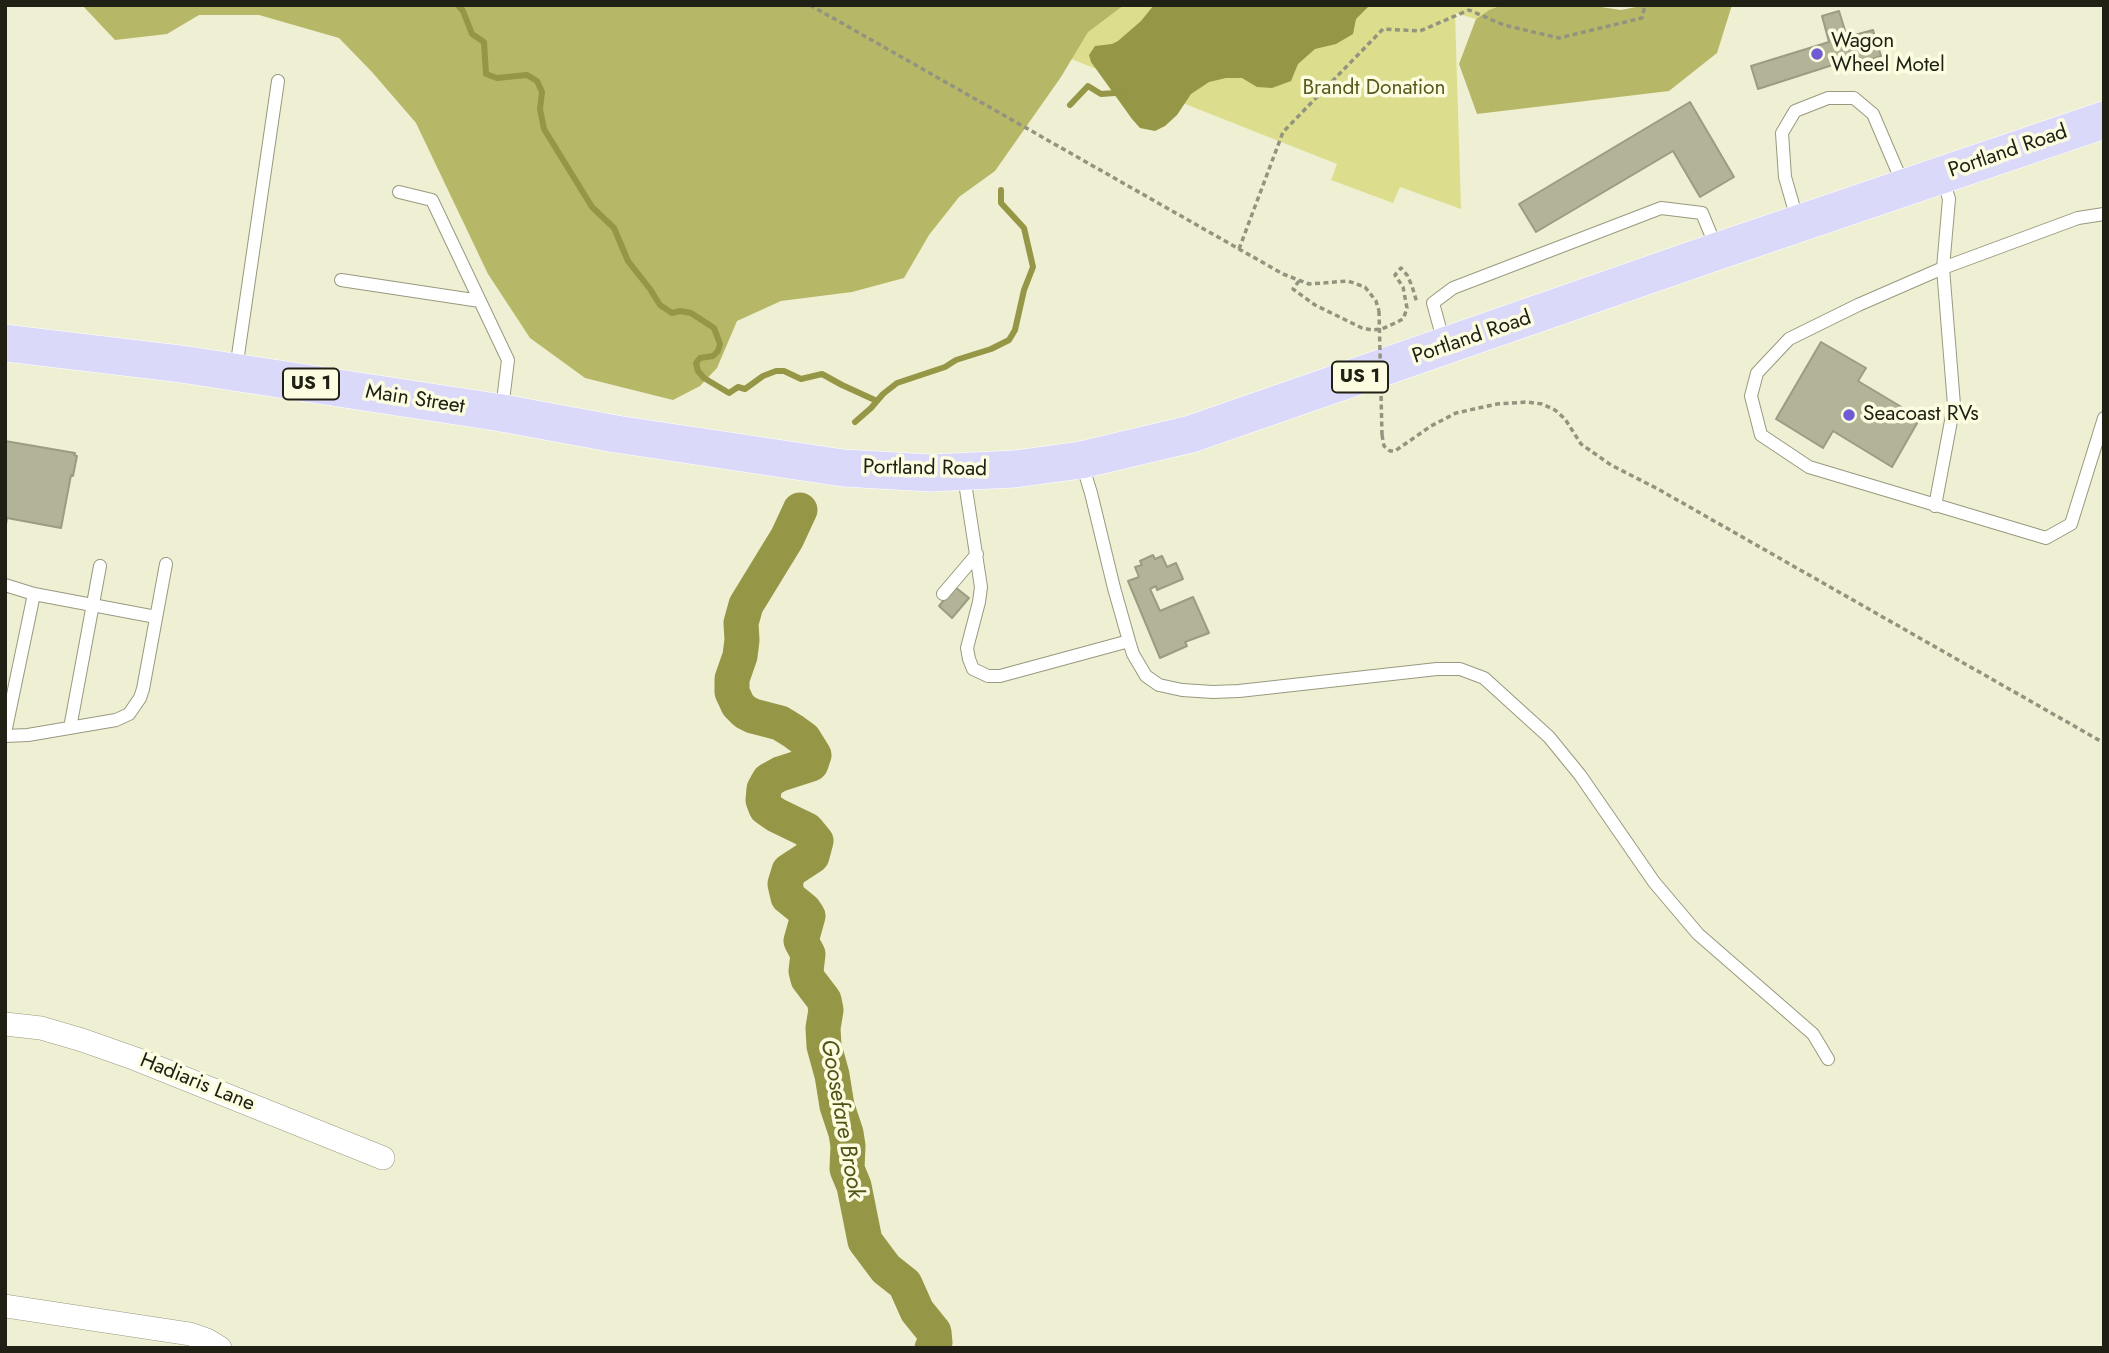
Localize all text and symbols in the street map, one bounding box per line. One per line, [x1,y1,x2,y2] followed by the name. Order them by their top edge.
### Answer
[1831,29,1945,79] place label: Wagon Wheel Motel
[1809,46,1825,62] marker: Wagon Wheel Motel
[1302,76,1446,102] park label: Brandt Donation
[1945,120,2071,184] street label: Portland Road
[1409,306,1535,370] street label: Portland Road
[1332,362,1388,392] road number: US 1
[283,368,339,400] road number: US 1
[364,380,466,420] street label: Main Street
[1863,402,1979,428] place label: Seacoast RVs
[1841,407,1857,423] marker: Seacoast RVs
[863,455,987,483] street label: Portland Road
[813,1037,869,1201] water label: Goosefare Brook
[136,1049,258,1117] street label: Hadiaris Lane

